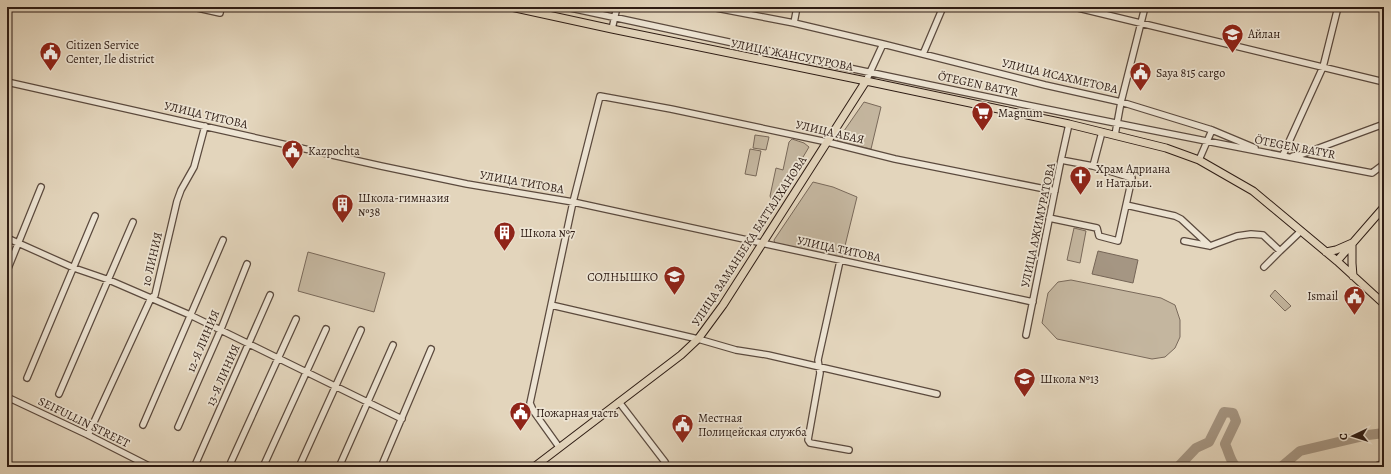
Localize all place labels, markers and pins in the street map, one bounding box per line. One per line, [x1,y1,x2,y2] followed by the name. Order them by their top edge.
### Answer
[1220,21,1246,54] school or university icon: Айлан
[1247,26,1280,42] place label: Айлан
[66,37,155,67] place label: Citizen Service Center, Ile district
[38,39,64,72] public building icon: Citizen Service Center, Ile district
[1127,60,1153,93] public building icon: Saya 815 cargo
[1156,65,1225,81] place label: Saya 815 cargo
[969,100,995,133] supermarket icon: Magnum
[998,105,1043,121] place label: Magnum
[279,138,305,171] public building icon: Kazpochta
[308,143,360,159] place label: Kazpochta
[1096,161,1171,191] place label: Храм Адриана и Натальи.
[1067,163,1093,196] church icon: Храм Адриана и Натальи.
[358,190,450,220] place label: Школа-гимназия №38
[329,192,355,225] building icon: Школа-гимназия №38
[491,220,517,253] building icon: Школа №7
[520,225,576,241] place label: Школа №7
[661,264,687,297] school or university icon: СОЛНЫШКО
[587,269,658,285] place label: СОЛНЫШКО
[1341,283,1367,316] public building icon: Ismail
[1307,288,1338,304] place label: Ismail
[1011,366,1037,399] school or university icon: Школа №13
[1040,371,1099,387] place label: Школа №13
[507,400,533,433] public building icon: Пожарная часть
[536,405,619,421] place label: Пожарная часть
[698,410,807,440] place label: Местная Полицейская служба
[670,412,696,445] public building icon: Местная Полицейская служба

